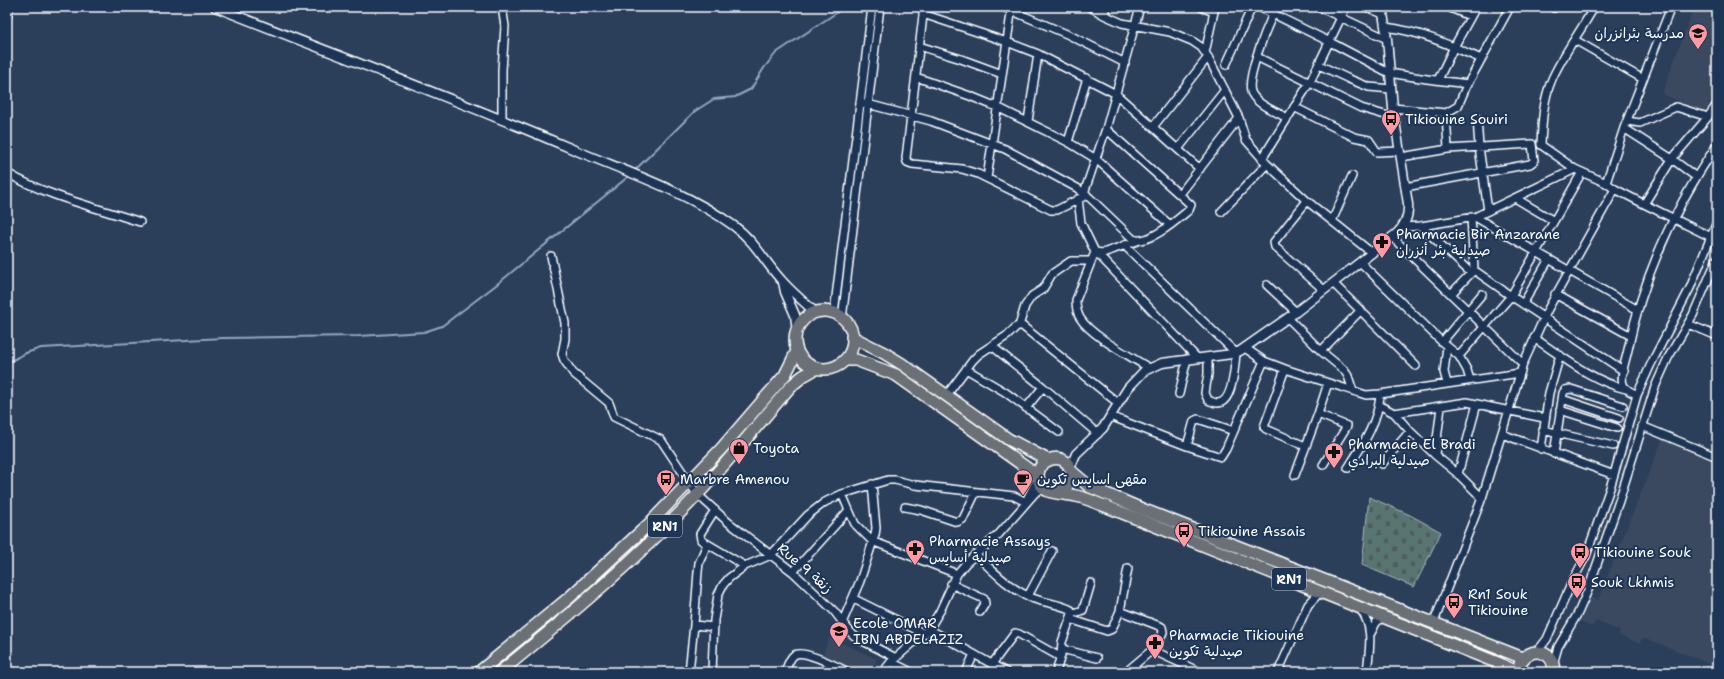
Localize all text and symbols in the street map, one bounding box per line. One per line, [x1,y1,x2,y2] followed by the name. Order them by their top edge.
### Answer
[1687,22,1709,50] school or university icon: مدرسة بئرانزران
[1595,24,1684,42] place label: مدرسة بئرانزران
[1380,108,1402,136] bus stop icon: Tikiouine Souiri
[1405,110,1508,128] place label: Tikiouine Souiri
[1396,225,1560,259] place label: Pharmacie Bir Anzarane صيدلية بئر أنزران
[1371,231,1393,259] pharmacy icon: Pharmacie Bir Anzarane صيدلية بئر أنزران
[1348,435,1476,471] place label: Pharmacie El Bradi صيدلية البرادي
[728,437,750,465] shop icon: Toyota
[753,439,799,457] place label: Toyota
[1323,441,1345,469] pharmacy icon: Pharmacie El Bradi صيدلية البرادي
[655,468,677,496] bus stop icon: Marbre Amenou
[1012,468,1034,496] cafe icon: مقهى اسايس تكوين
[680,470,790,488] place label: Marbre Amenou
[1037,470,1147,488] place label: مقهى اسايس تكوين
[648,515,682,537] road number: RN1
[1173,520,1195,548] bus stop icon: Tikiouine Assais
[1198,522,1306,540] place label: Tikiouine Assais
[929,532,1051,566] place label: Pharmacie Assays صيدلية أسايس
[904,538,926,566] pharmacy icon: Pharmacie Assays صيدلية أسايس
[774,539,836,597] street label: Rue 9 زنقة
[1569,541,1591,569] bus stop icon: Tikiouine Souk
[1594,543,1691,561] place label: Tikiouine Souk
[1272,568,1306,590] road number: RN1
[1566,571,1588,599] bus stop icon: Souk Lkhmis
[1591,573,1674,591] place label: Souk Lkhmis
[1468,585,1528,619] place label: Rn1 Souk Tikiouine
[1443,591,1465,619] bus stop icon: Rn1 Souk Tikiouine
[853,614,964,648] place label: Ecole OMAR IBN ABDELAZIZ
[828,620,850,648] school or university icon: Ecole OMAR IBN ABDELAZIZ
[1169,626,1304,660] place label: Pharmacie Tikiouine صيدلية تكوين
[1144,632,1166,660] pharmacy icon: Pharmacie Tikiouine صيدلية تكوين

